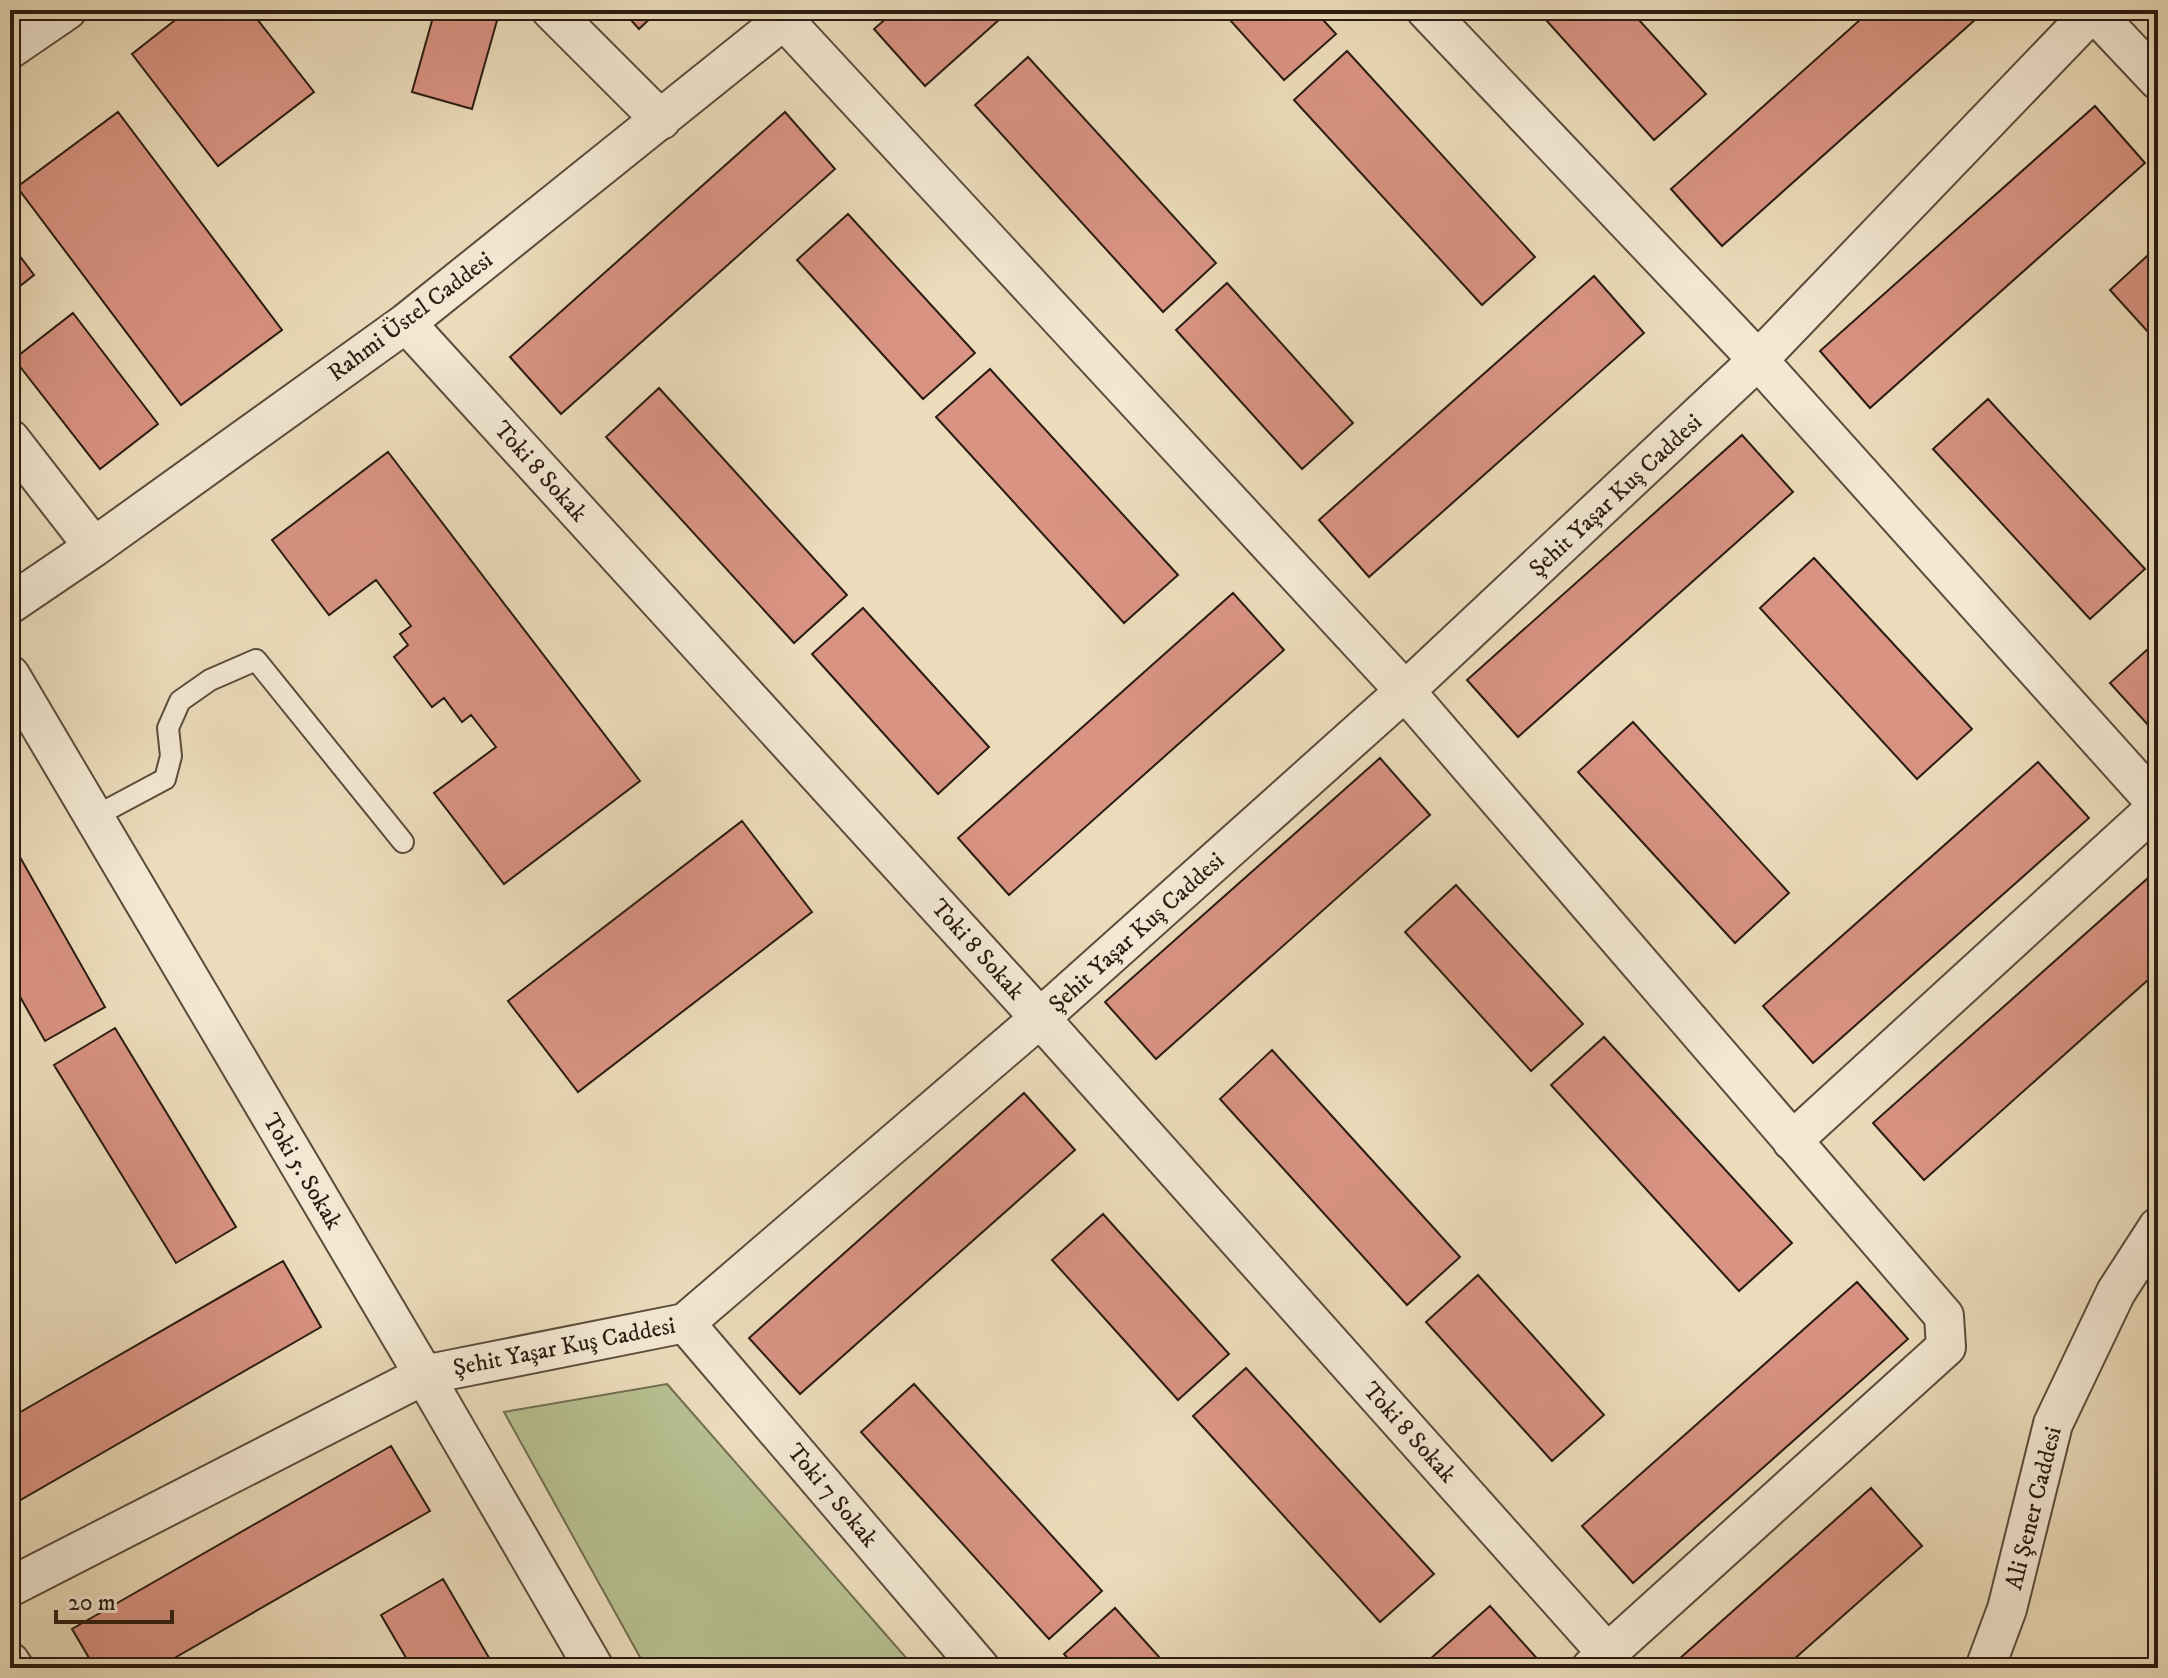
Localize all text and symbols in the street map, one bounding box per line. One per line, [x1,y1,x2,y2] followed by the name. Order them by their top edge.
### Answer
[322,245,499,388] street label: Rahmi Üstel Caddesi
[1523,408,1708,584] street label: Şehit Yaşar Kuş Caddesi
[487,415,594,529] street label: Toki 8 Sokak
[1043,846,1231,1019] street label: Şehit Yaşar Kuş Caddesi
[924,893,1031,1007] street label: Toki 8 Sokak
[256,1108,349,1235] street label: Toki 5. Sokak
[451,1311,678,1383] street label: Şehit Yaşar Kuş Caddesi
[1356,1376,1463,1490] street label: Toki 8 Sokak
[1999,1424,2069,1593] street label: Ali Şener Caddesi
[780,1438,884,1554] street label: Toki 7 Sokak
[56,1574,172,1624] scale bar
[68,1588,116,1618] text: 20 m

